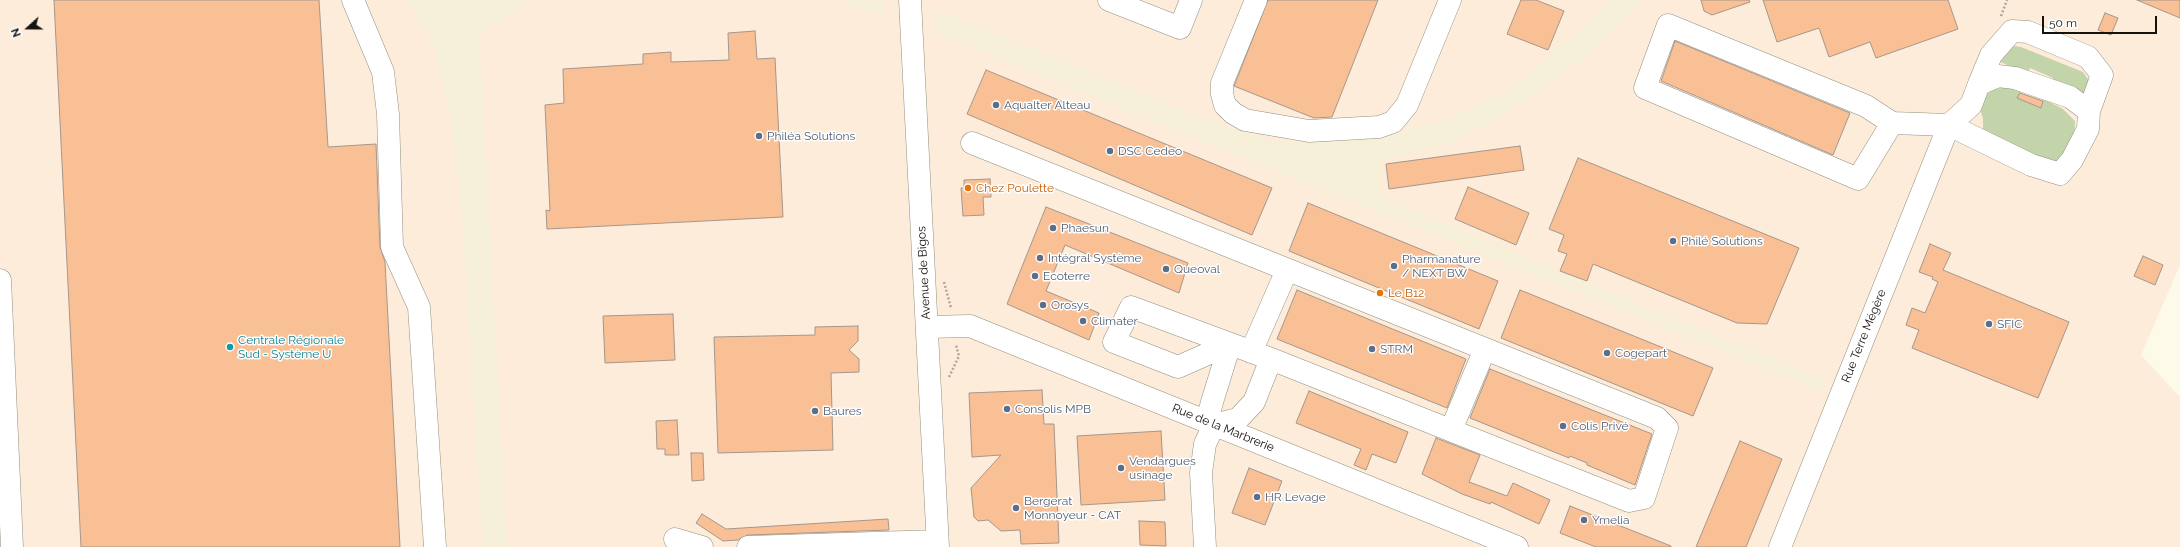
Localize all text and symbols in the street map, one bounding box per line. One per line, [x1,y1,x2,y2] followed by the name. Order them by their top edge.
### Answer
[8,8,48,48] north arrow
[2044,8,2159,34] scale bar
[2049,16,2077,30] text: 50 m
[9,26,24,39] text: N
[1004,98,1091,112] place label: Aqualter Alteau
[991,100,1001,110] marker: Aqualter Alteau
[767,129,855,143] place label: Philéa Solutions
[754,131,764,141] marker: Philéa Solutions
[1118,144,1182,158] place label: DSC Cedeo
[1105,146,1115,156] marker: DSC Cedeo
[976,181,1054,195] place label: Chez Poulette
[963,183,973,193] marker: Chez Poulette
[1061,221,1109,235] place label: Phaesun
[1048,223,1058,233] marker: Phaesun
[914,226,934,320] street label: Avenue de Bigos
[1681,234,1763,248] place label: Philé Solutions
[1668,236,1678,246] marker: Philé Solutions
[1048,251,1142,265] place label: Intégral Système
[1402,252,1480,280] place label: Pharmanature / NEXT BW
[1035,253,1045,263] marker: Intégral Système
[1389,261,1399,271] marker: Pharmanature / NEXT BW
[1174,262,1220,276] place label: Queoval
[1161,264,1171,274] marker: Queoval
[1043,269,1090,283] place label: Ecoterre
[1030,271,1040,281] marker: Ecoterre
[1388,286,1424,300] place label: Le B12
[1839,287,1889,385] street label: Rue Terre Mégère
[1375,288,1385,298] marker: Le B12
[1051,298,1089,312] place label: Orosys
[1038,300,1048,310] marker: Orosys
[1091,314,1138,328] place label: Climater
[1078,316,1088,326] marker: Climater
[1997,317,2023,331] place label: SFIC
[1984,319,1994,329] marker: SFIC
[238,333,344,361] place label: Centrale Régionale Sud - Système U
[225,342,235,352] marker: Centrale Régionale Sud - Système U
[1380,342,1413,356] place label: STRM
[1367,344,1377,354] marker: STRM
[1615,346,1667,360] place label: Cogepart
[1602,348,1612,358] marker: Cogepart
[1170,401,1276,455] street label: Rue de la Marbrerie
[1015,402,1091,416] place label: Consolis MPB
[823,404,862,418] place label: Baures
[1002,404,1012,414] marker: Consolis MPB
[810,406,820,416] marker: Baures
[1571,419,1629,433] place label: Colis Privé
[1558,421,1568,431] marker: Colis Privé
[1129,454,1196,482] place label: Vendargues usinage
[1116,463,1126,473] marker: Vendargues usinage
[1265,490,1326,504] place label: HR Levage
[1252,492,1262,502] marker: HR Levage
[1024,494,1121,522] place label: Bergerat Monnoyeur - CAT
[1011,503,1021,513] marker: Bergerat Monnoyeur - CAT
[1592,513,1629,527] place label: Ymelia
[1579,515,1589,525] marker: Ymelia

